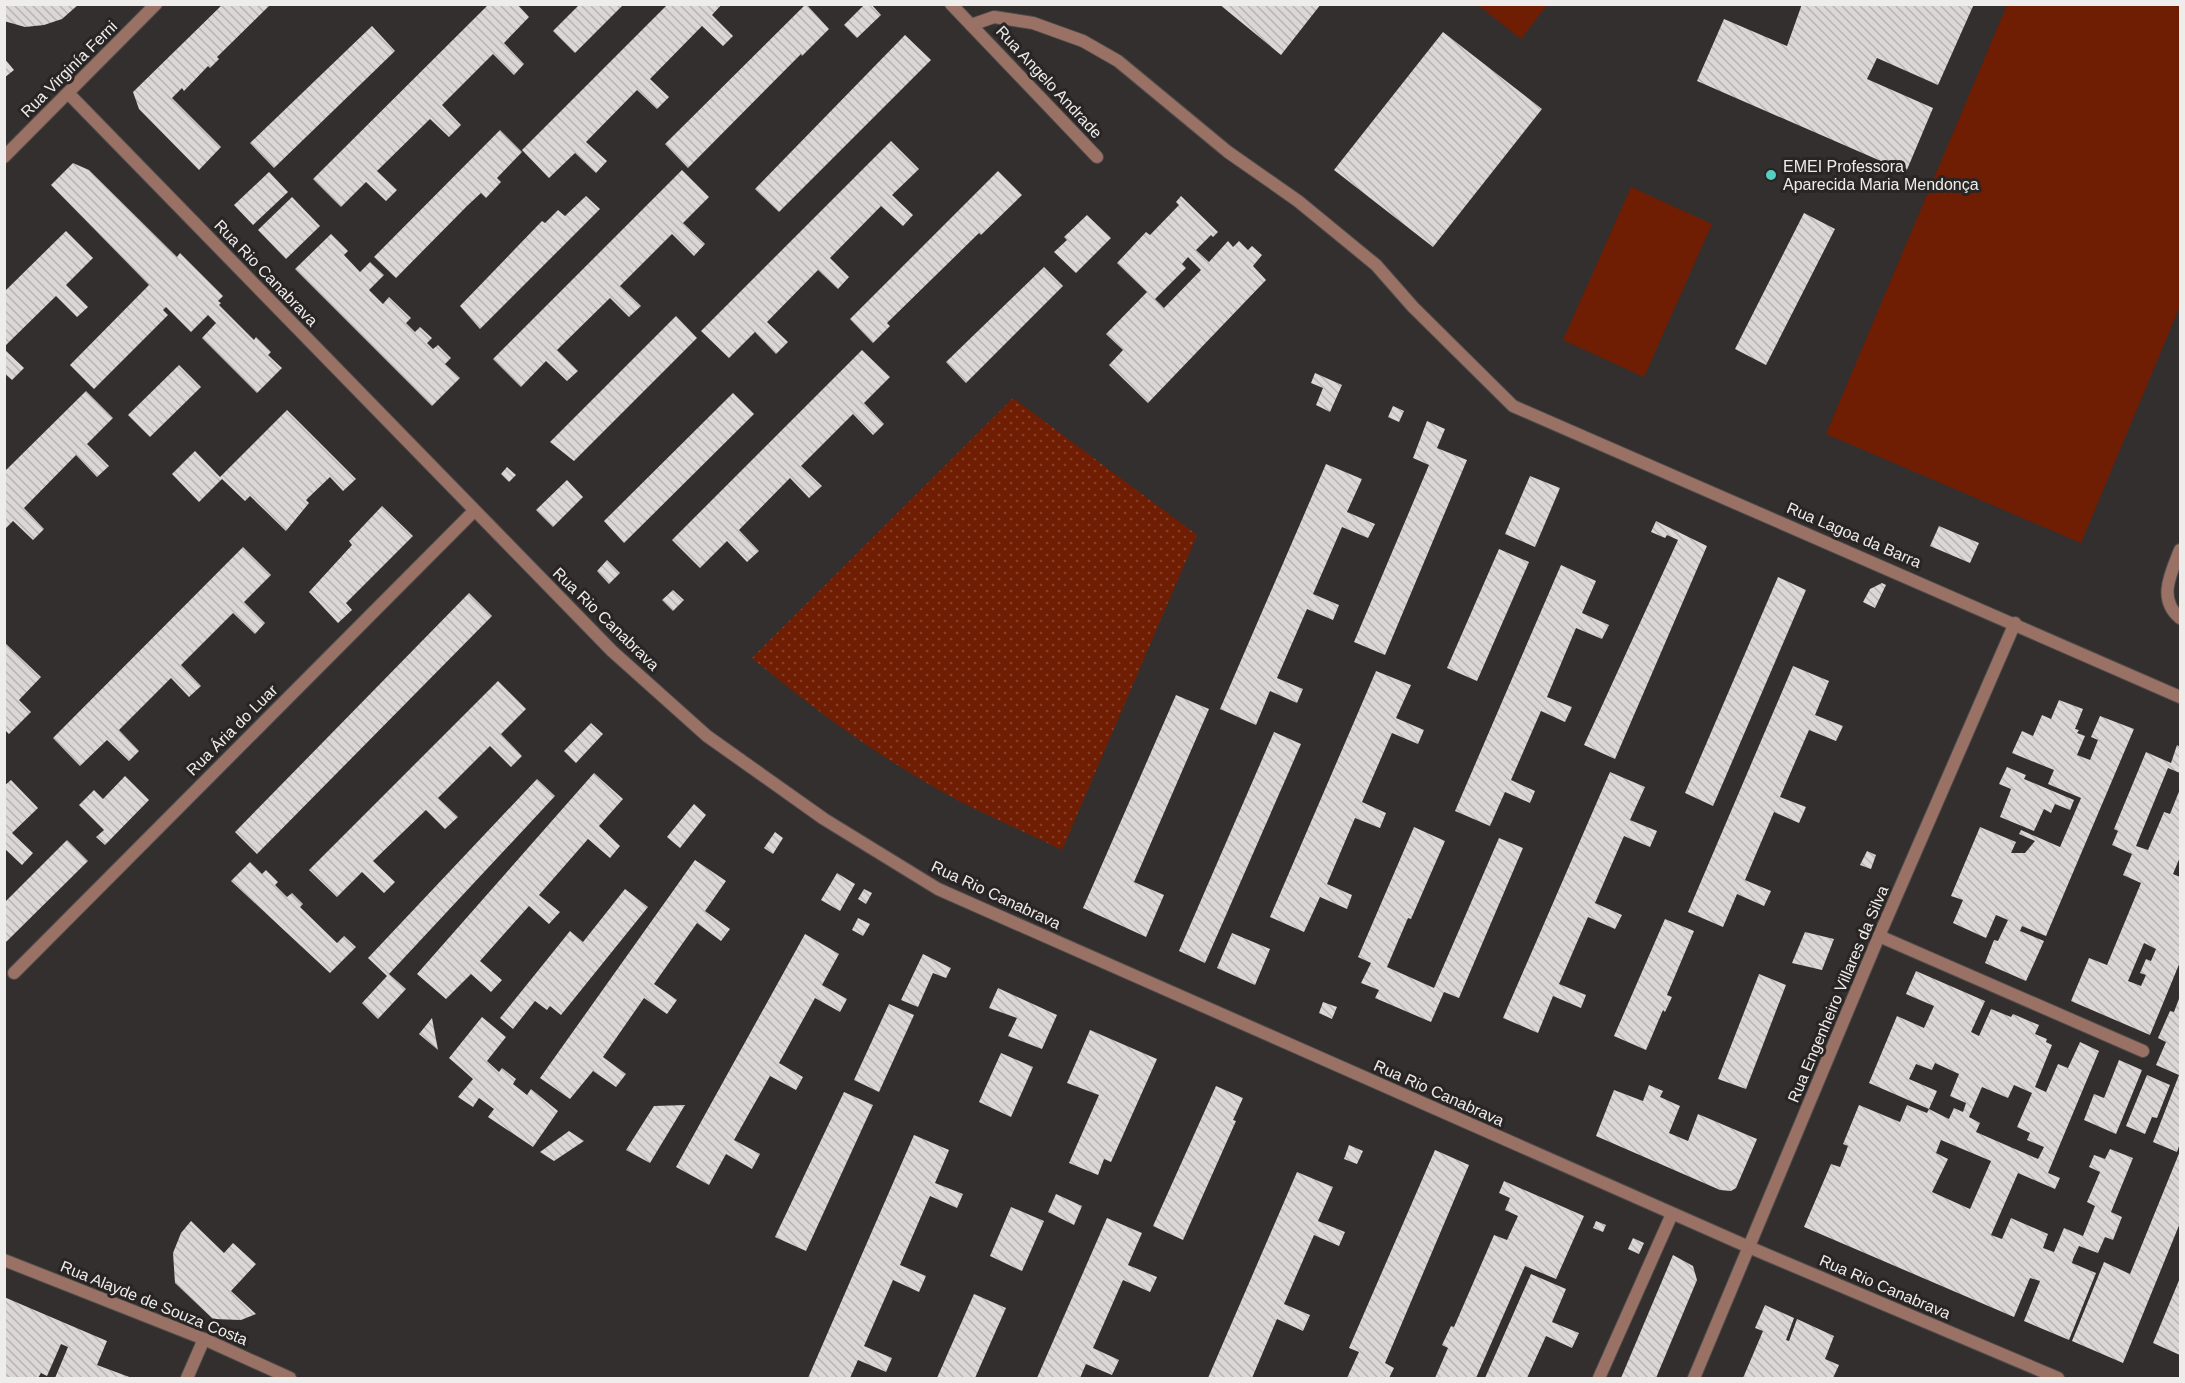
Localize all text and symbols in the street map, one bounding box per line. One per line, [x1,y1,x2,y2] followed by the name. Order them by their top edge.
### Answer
[18,18,120,120] street label: Rua Virginía Ferni
[993,23,1105,142] street label: Rua Angelo Andrade
[1783,158,1979,193] place label: EMEI Professora Aparecida Maria Mendonça
[1764,168,1778,182] marker: EMEI Professora Aparecida Maria Mendonça
[211,217,321,330] street label: Rua Rio Canabrava
[1784,499,1924,571] street label: Rua Lagoa da Barra
[550,564,663,674] street label: Rua Rio Canabrava
[183,680,281,779] street label: Rua Ária do Luar
[929,858,1063,932] street label: Rua Rio Canabrava
[1785,883,1892,1105] street label: Rua Engenheiro Villares da Silva
[1371,1057,1507,1129] street label: Rua Rio Canabrava
[1817,1252,1953,1322] street label: Rua Rio Canabrava
[58,1258,250,1348] street label: Rua Alayde de Souza Costa

